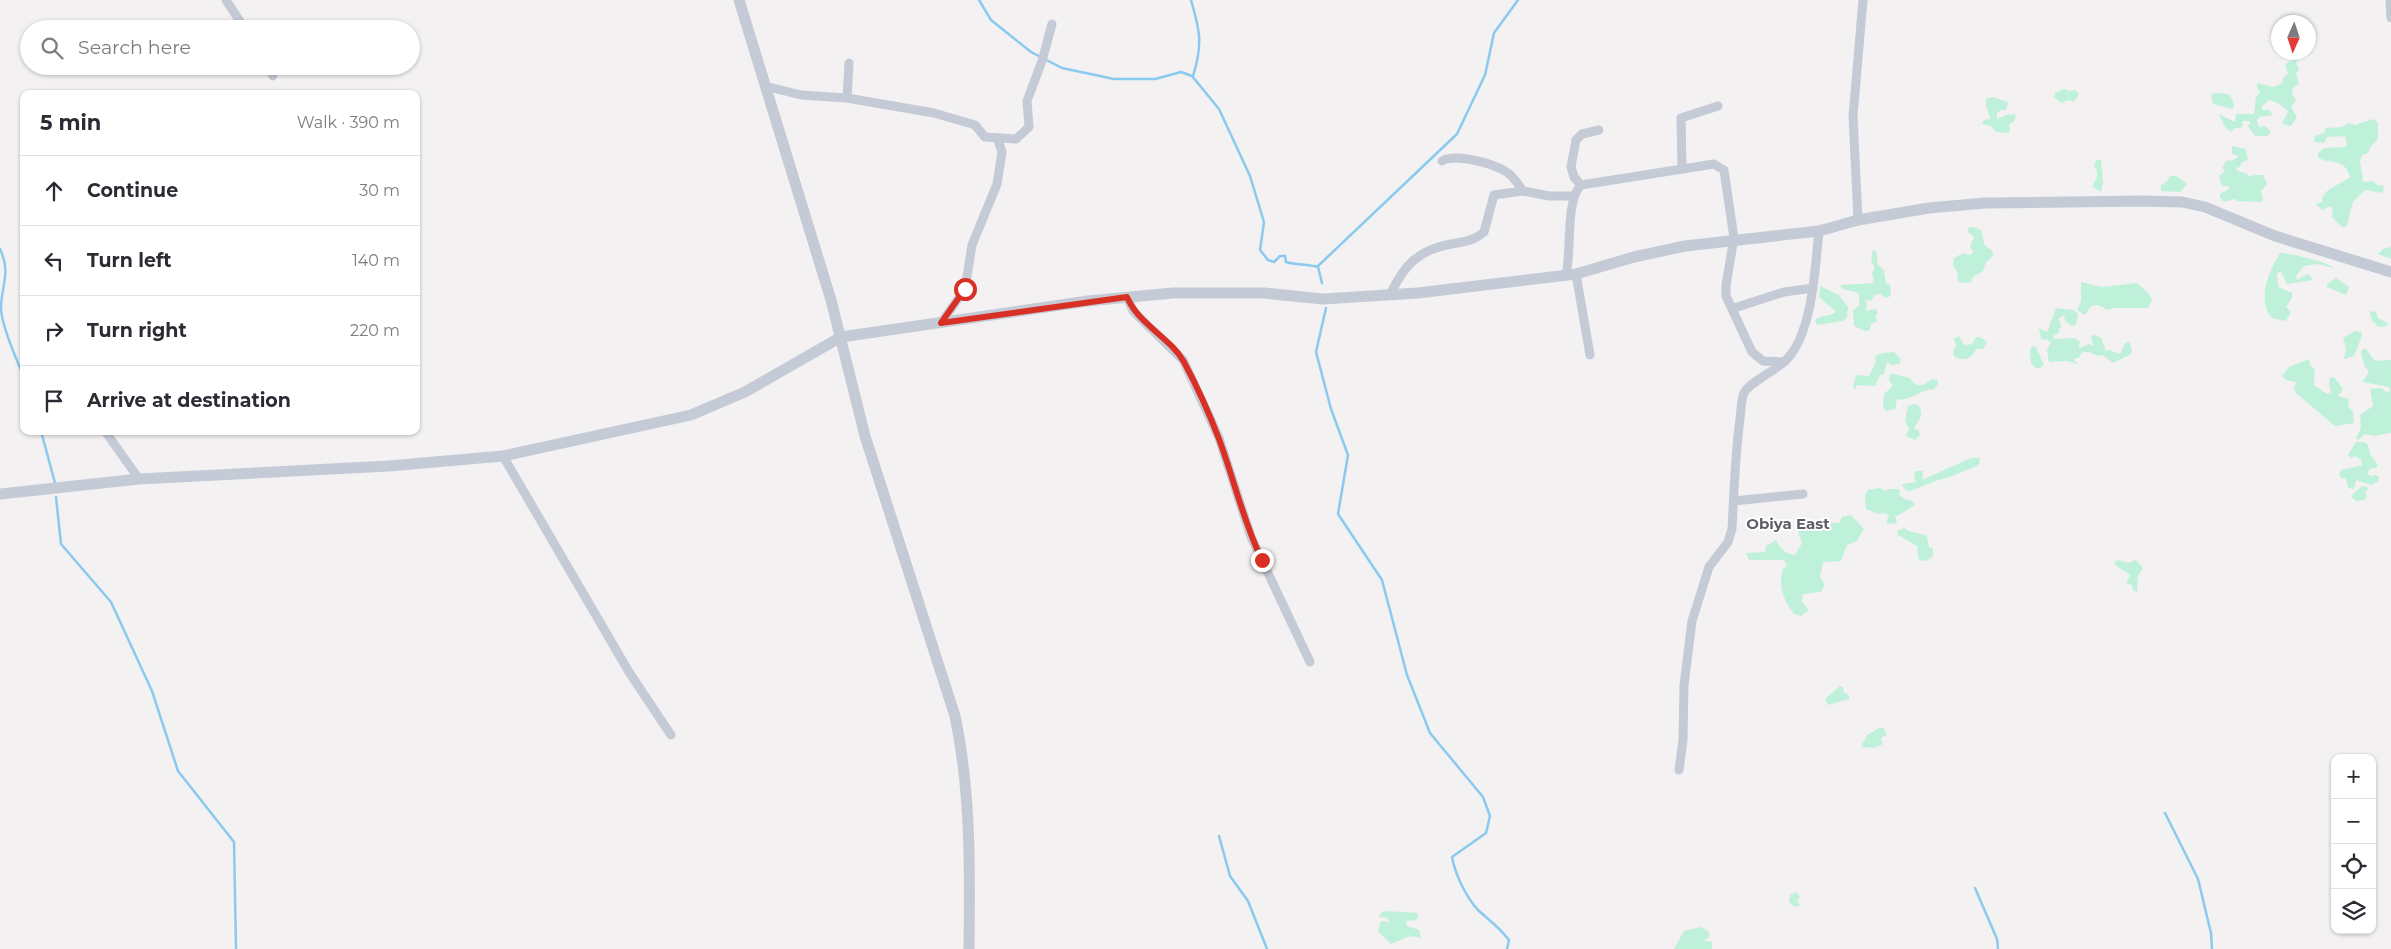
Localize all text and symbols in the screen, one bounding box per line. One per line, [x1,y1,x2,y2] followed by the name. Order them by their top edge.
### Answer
[2271,15,2316,60] north arrow
[20,20,420,75] search box
[38,34,66,62] icon: search
[78,36,191,59] text: Search here
[40,110,101,135] text: 5 min
[297,113,400,132] text: Walk · 390 m
[40,177,68,205] icon: ahead
[87,179,178,202] text: Continue
[359,181,400,200] text: 30 m
[40,247,68,275] icon: left
[87,249,172,272] text: Turn left
[352,251,400,270] text: 140 m
[954,278,977,301] route start
[40,317,68,345] icon: right
[87,319,187,342] text: Turn right
[350,321,400,340] text: 220 m
[40,387,68,415] icon: arrive
[87,389,291,412] text: Arrive at destination
[1746,514,1830,533] district label: Obiya East
[1251,549,1274,572] route end
[2331,754,2376,934] map controls
[2331,754,2376,799] button: +
[2331,799,2376,844] button: −
[2331,844,2376,889] button: locate
[2331,889,2376,934] button: layers

